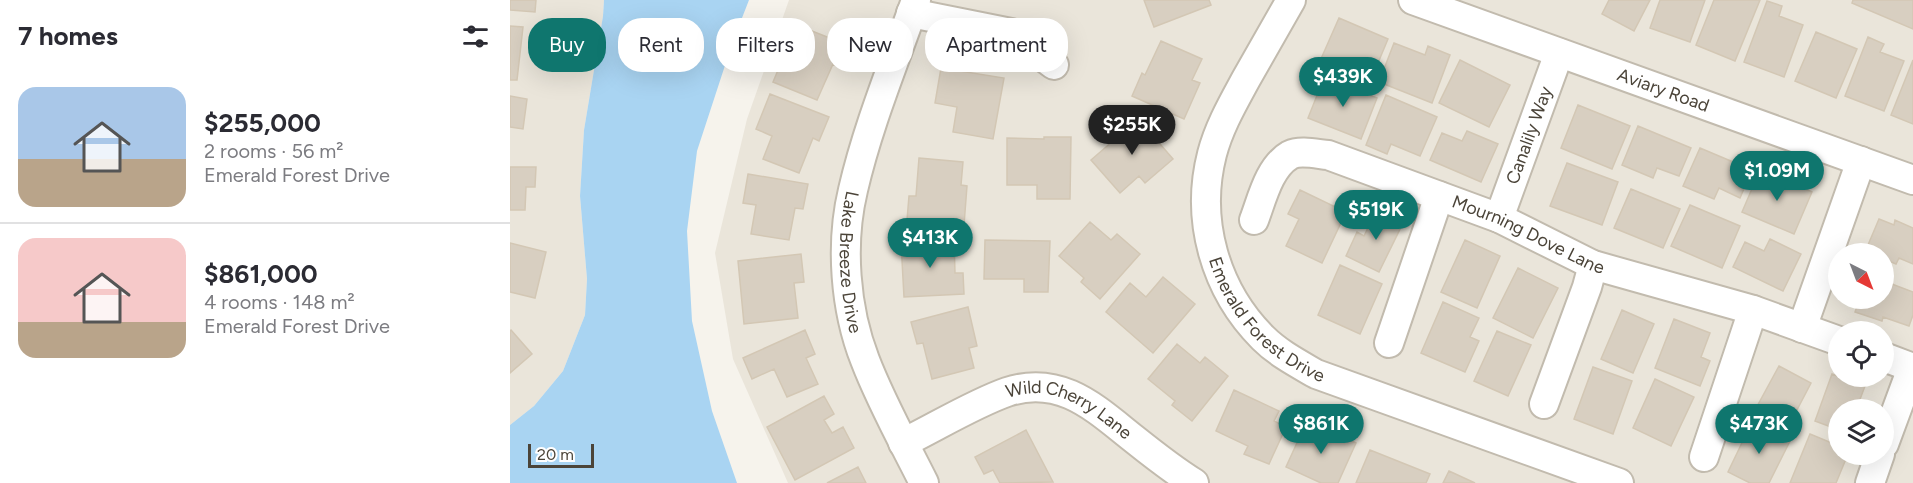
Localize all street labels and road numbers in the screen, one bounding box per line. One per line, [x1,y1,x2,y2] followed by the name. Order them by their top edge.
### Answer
[1614,63,1712,117] street label: Aviary Road
[1501,83,1557,187] street label: Canalily Way
[835,189,867,336] street label: Lake Breeze Drive
[1449,191,1607,279] street label: Mourning Dove Lane
[1204,254,1328,387] street label: Emerald Forest Drive
[1003,376,1137,444] street label: Wild Cherry Lane

